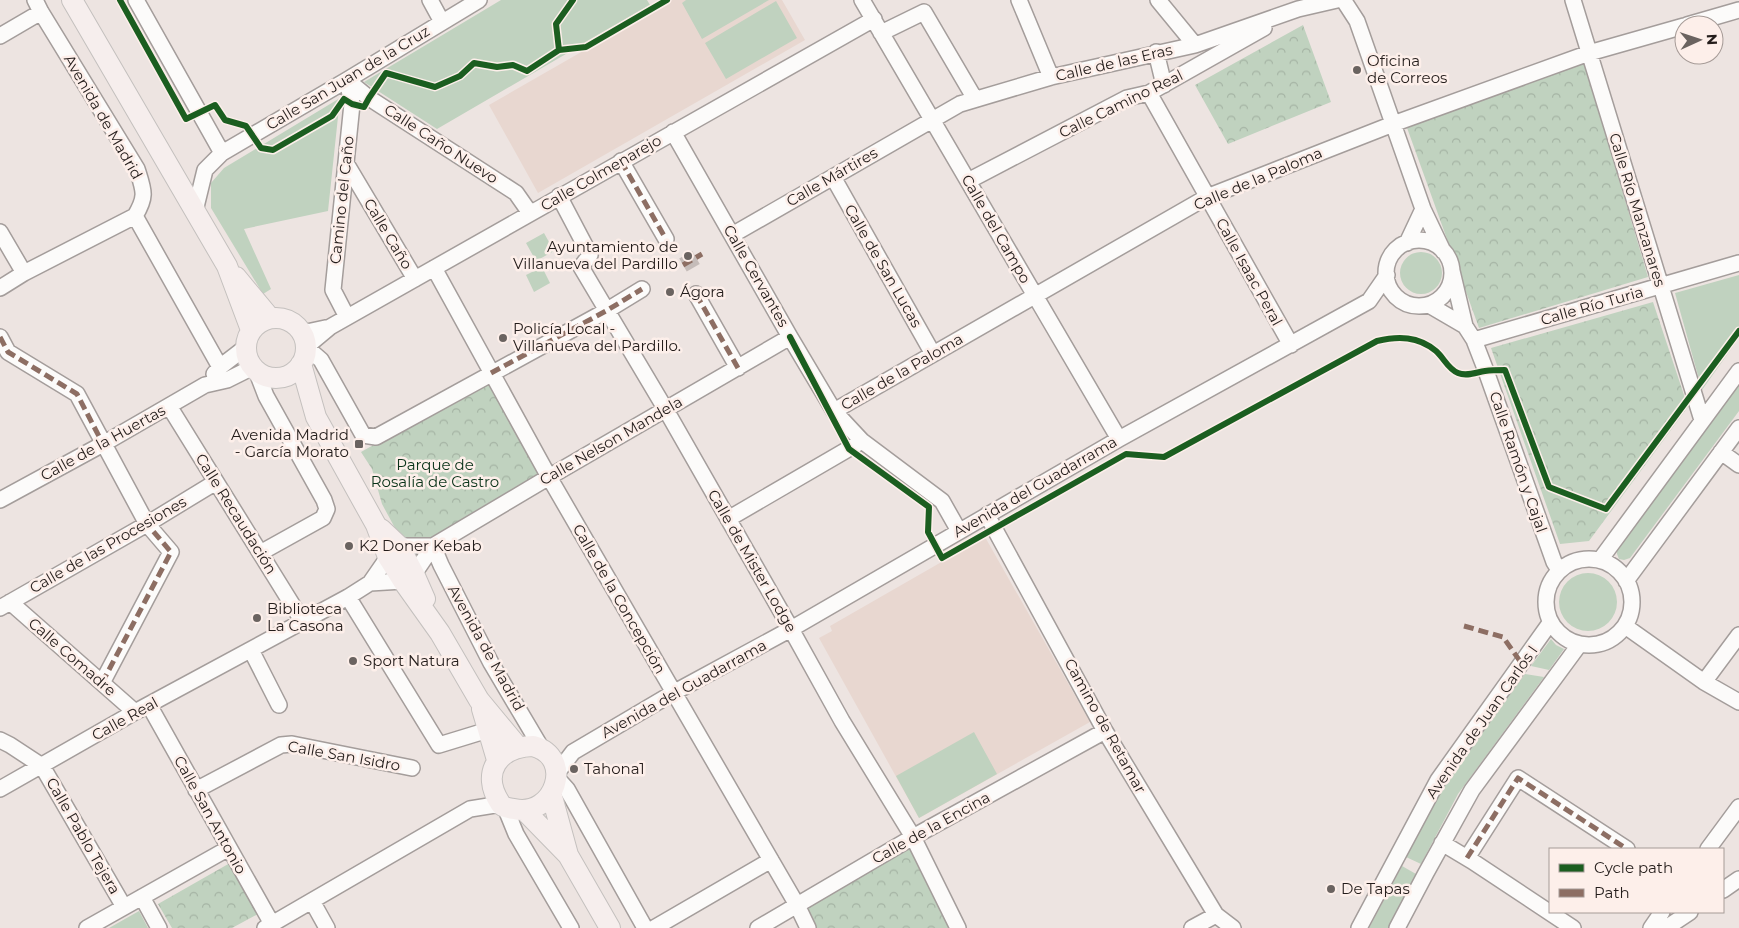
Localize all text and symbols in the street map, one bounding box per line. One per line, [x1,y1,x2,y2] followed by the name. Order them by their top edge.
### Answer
[1674,15,1724,65] north arrow
[263,21,433,134] street label: Calle San Juan de la Cruz
[1703,33,1721,45] text: N
[1054,40,1174,85] street label: Calle de las Eras
[60,51,147,183] street label: Avenida de Madrid
[1367,51,1447,87] place label: Oficina de Correos
[1351,64,1363,76] marker: Oficina de Correos
[1056,65,1186,142] street label: Calle Camino Real
[381,100,502,187] street label: Calle Caño Nuevo
[537,130,665,215] street label: Calle Colmenarejo
[1605,131,1670,289] street label: Calle Río Manzanares
[325,135,358,265] street label: Camino del Caño
[783,143,881,210] street label: Calle Mártires
[1191,143,1325,214] street label: Calle de la Paloma
[958,171,1035,287] street label: Calle del Campo
[360,195,417,273] street label: Calle Caño
[840,201,926,331] street label: Calle de San Lucas
[1212,215,1287,329] street label: Calle Isaac Peral
[719,221,793,330] street label: Calle Cervantes
[513,237,678,273] place label: Ayuntamiento de Villanueva del Pardillo
[682,250,694,262] marker: Ayuntamiento de Villanueva del Pardillo
[680,282,725,301] place label: Ágora
[1538,282,1645,329] street label: Calle Río Turia
[664,286,676,298] marker: Ágora
[513,319,681,355] place label: Policía Local - Villanueva del Pardillo.
[837,329,966,414] street label: Calle de la Paloma
[497,332,509,344] marker: Policía Local - Villanueva del Pardillo.
[1485,389,1552,535] street label: Calle Ramón y Cajal
[536,392,686,489] street label: Calle Nelson Mandela
[37,400,169,485] street label: Calle de la Huertas
[231,425,349,461] place label: Avenida Madrid - García Morato
[949,432,1120,541] street label: Avenida del Guadarrama
[353,438,365,450] marker: Avenida Madrid - García Morato
[192,450,281,578] street label: Calle Recaudación
[371,455,499,491] park label: Parque de Rosalía de Castro
[704,486,801,636] street label: Calle de Mister Lodge
[26,492,190,597] street label: Calle de las Procesiones
[569,521,670,677] street label: Calle de la Concepción
[359,536,482,555] place label: K2 Doner Kebab
[343,540,355,552] marker: K2 Doner Kebab
[444,581,529,714] street label: Avenida de Madrid
[267,599,344,635] place label: Biblioteca La Casona
[251,612,263,624] marker: Biblioteca La Casona
[25,613,120,700] street label: Calle Comadre
[598,635,770,742] street label: Avenida del Guadarrama
[1421,641,1542,802] street label: Avenida de Juan Carlos I
[363,651,460,670] place label: Sport Natura
[347,655,359,667] marker: Sport Natura
[1060,655,1150,797] street label: Camino de Retamar
[88,693,161,745] street label: Calle Real
[286,736,402,775] street label: Calle San Isidro
[170,752,251,877] street label: Calle San Antonio
[584,759,645,778] place label: Tahona1
[568,763,580,775] marker: Tahona1
[42,774,125,897] street label: Calle Pablo Tejera
[868,787,993,868] street label: Calle de la Encina
[1549,848,1724,913] legend
[1594,858,1673,877] text: Cycle path
[1341,879,1410,898] place label: De Tapas
[1325,883,1337,895] marker: De Tapas
[1594,883,1630,902] text: Path

